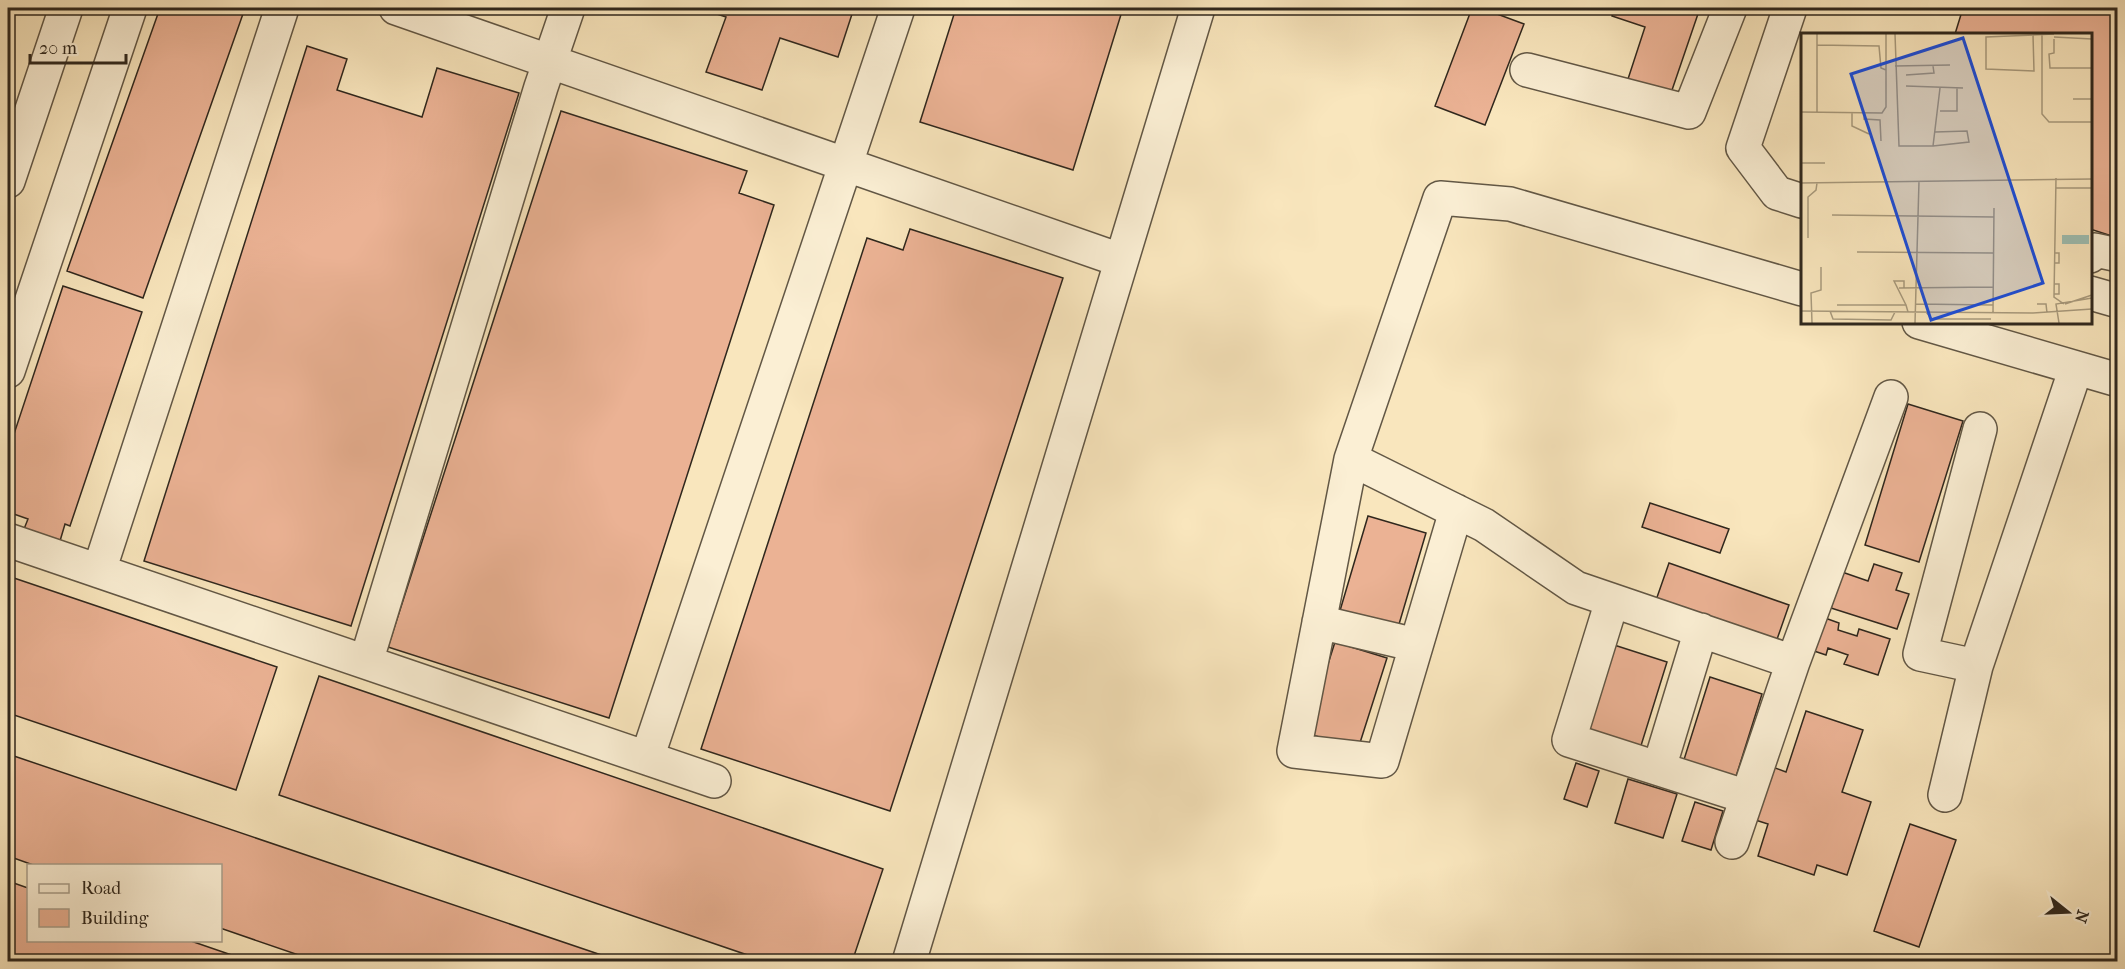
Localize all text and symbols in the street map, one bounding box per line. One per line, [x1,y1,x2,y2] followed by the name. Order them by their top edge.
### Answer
[30,27,126,65] scale bar
[1801,33,2092,324] inset map
[39,38,77,59] text: 20 m
[27,864,222,942] legend
[81,878,121,899] text: Road
[2038,882,2098,942] north arrow
[81,908,149,929] text: Building
[2071,908,2093,926] text: N

